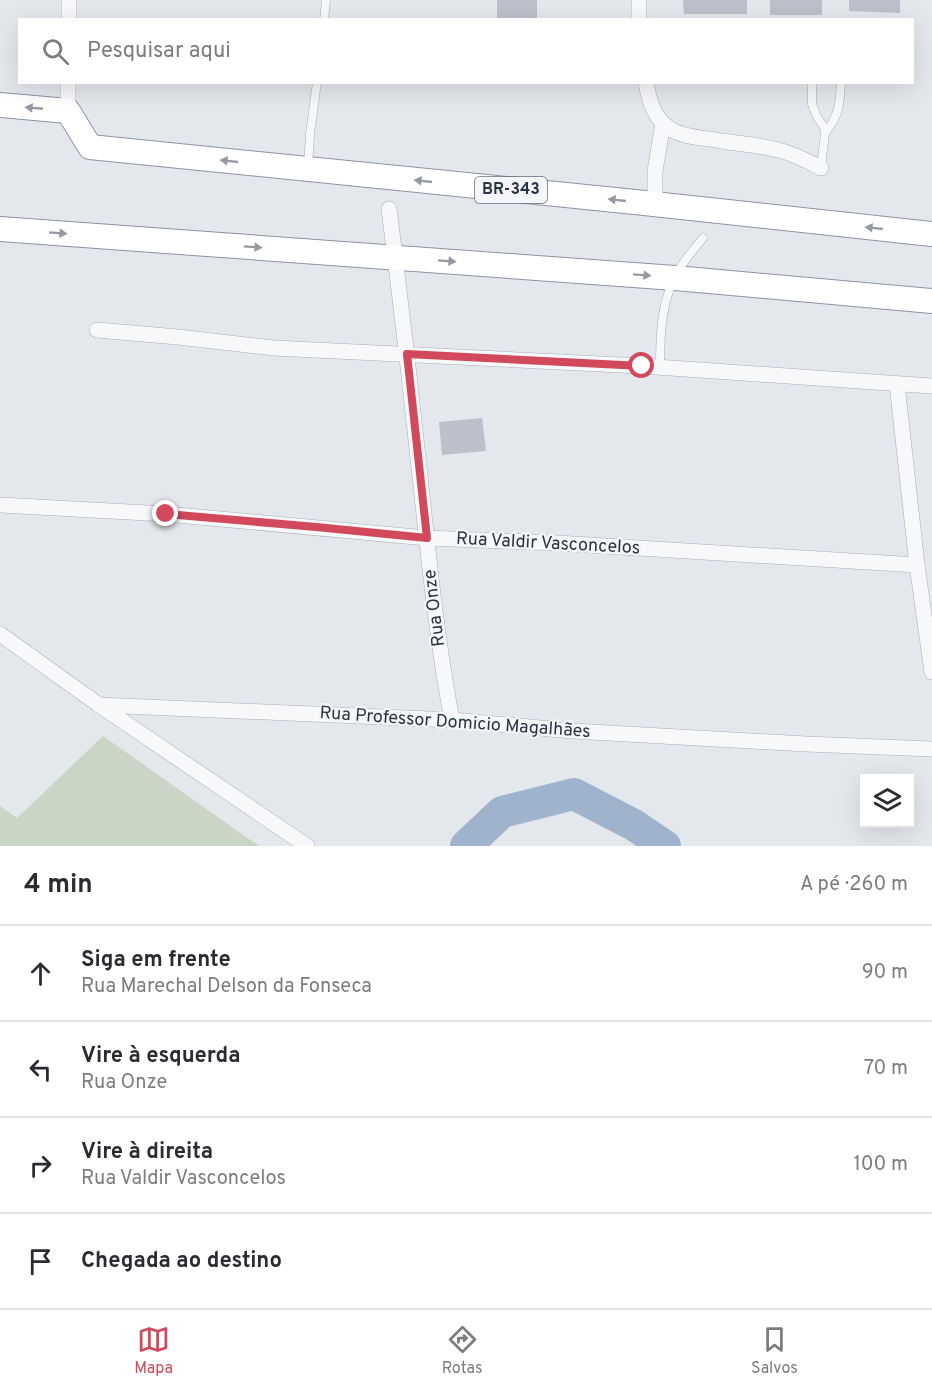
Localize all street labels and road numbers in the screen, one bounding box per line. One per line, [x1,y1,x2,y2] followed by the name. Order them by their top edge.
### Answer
[475,177,547,203] road number: BR-343
[455,528,641,560] street label: Rua Valdir Vasconcelos
[419,568,451,648] street label: Rua Onze
[319,702,591,744] street label: Rua Professor Domicio Magalhães

